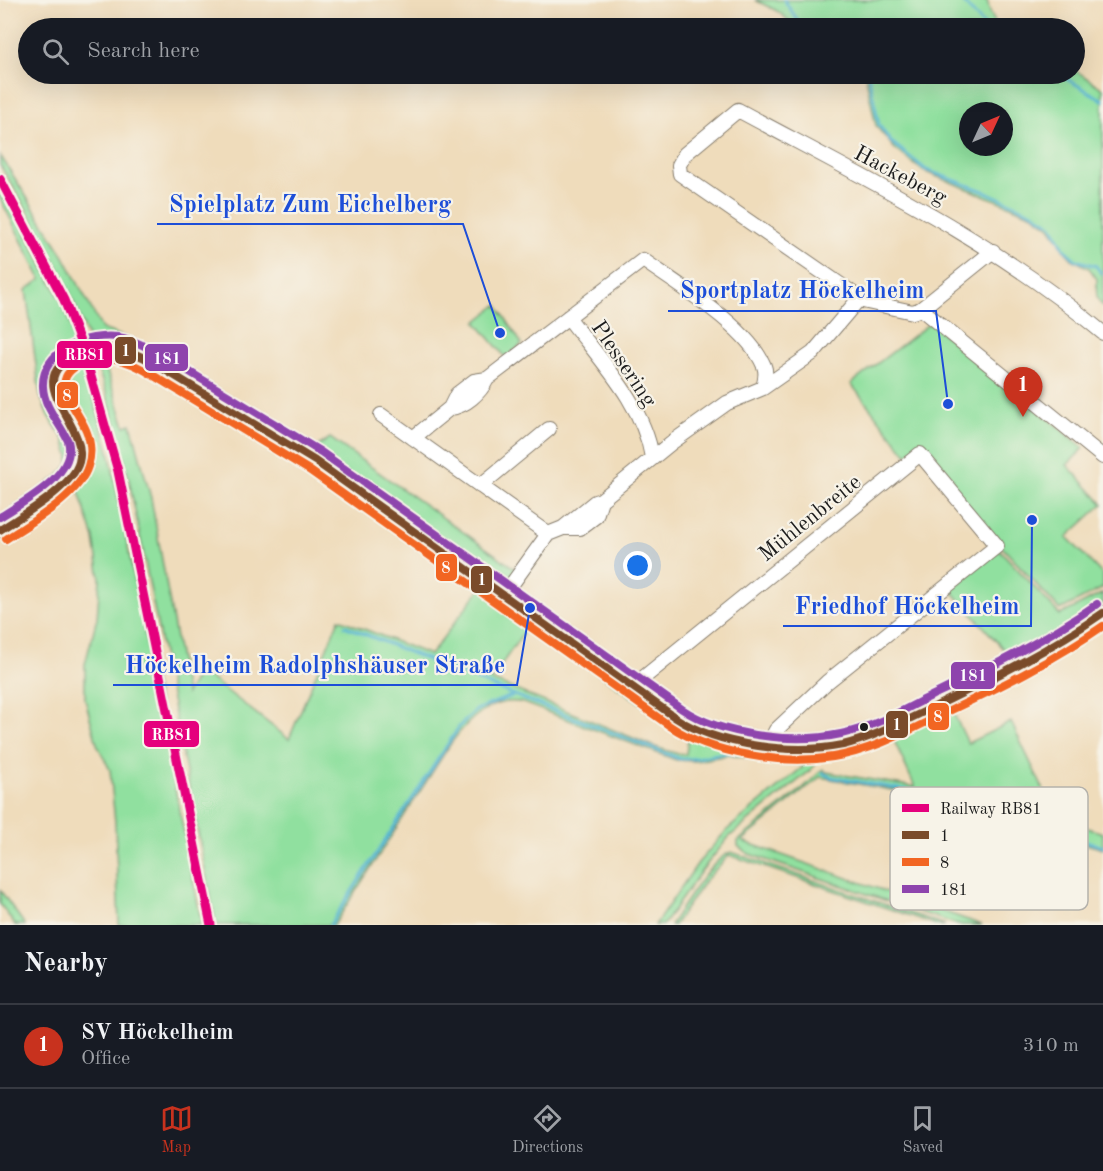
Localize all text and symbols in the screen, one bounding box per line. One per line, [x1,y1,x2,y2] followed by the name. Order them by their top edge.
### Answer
[18,18,1085,84] search box
[39,35,72,68] icon: search
[87,40,200,62] text: Search here
[959,102,1013,156] north arrow
[850,142,950,209] street label: Hackeberg
[157,182,463,224] callout: Spielplatz Zum Eichelberg
[169,194,452,218] text: Spielplatz Zum Eichelberg
[668,269,936,311] callout: Sportplatz Höckelheim
[680,280,924,304] text: Sportplatz Höckelheim
[587,317,660,411] street label: Plessering
[114,336,137,365] line badge: 1
[56,340,113,369] line badge: RB81
[144,343,189,372] line badge: 181
[121,344,131,360] text: 1
[64,348,106,364] text: RB81
[153,352,181,368] text: 181
[1004,368,1042,417] pin: 1
[56,381,79,409] line badge: 8
[62,389,72,405] text: 8
[755,471,865,566] street label: Mühlenbreite
[623,551,652,580] your location
[435,553,458,582] line badge: 8
[441,561,451,577] text: 8
[470,565,493,594] line badge: 1
[477,573,487,589] text: 1
[783,584,1031,626] callout: Friedhof Höckelheim
[795,596,1019,620] text: Friedhof Höckelheim
[113,643,517,685] callout: Höckelheim Radolphshäuser Straße
[125,655,505,679] text: Höckelheim Radolphshäuser Straße
[950,661,996,690] line badge: 181
[959,669,987,685] text: 181
[927,702,950,731] line badge: 8
[885,710,909,739] line badge: 1
[933,710,943,726] text: 8
[892,718,902,734] text: 1
[143,720,200,748] line badge: RB81
[858,721,870,733] unlabelled marker
[151,728,193,744] text: RB81
[890,787,1088,910] legend
[940,802,1042,818] text: Railway RB81
[940,829,949,845] text: 1
[940,856,949,872] text: 8
[940,883,968,899] text: 181
[24,951,108,977] text: Nearby
[81,1022,234,1044] text: SV Höckelheim
[38,1036,49,1056] text: 1
[1023,1036,1079,1056] text: 310 m
[81,1049,130,1069] text: Office
[160,1102,193,1158] tab: Map
[512,1102,583,1158] tab: Directions
[903,1102,943,1158] tab: Saved

